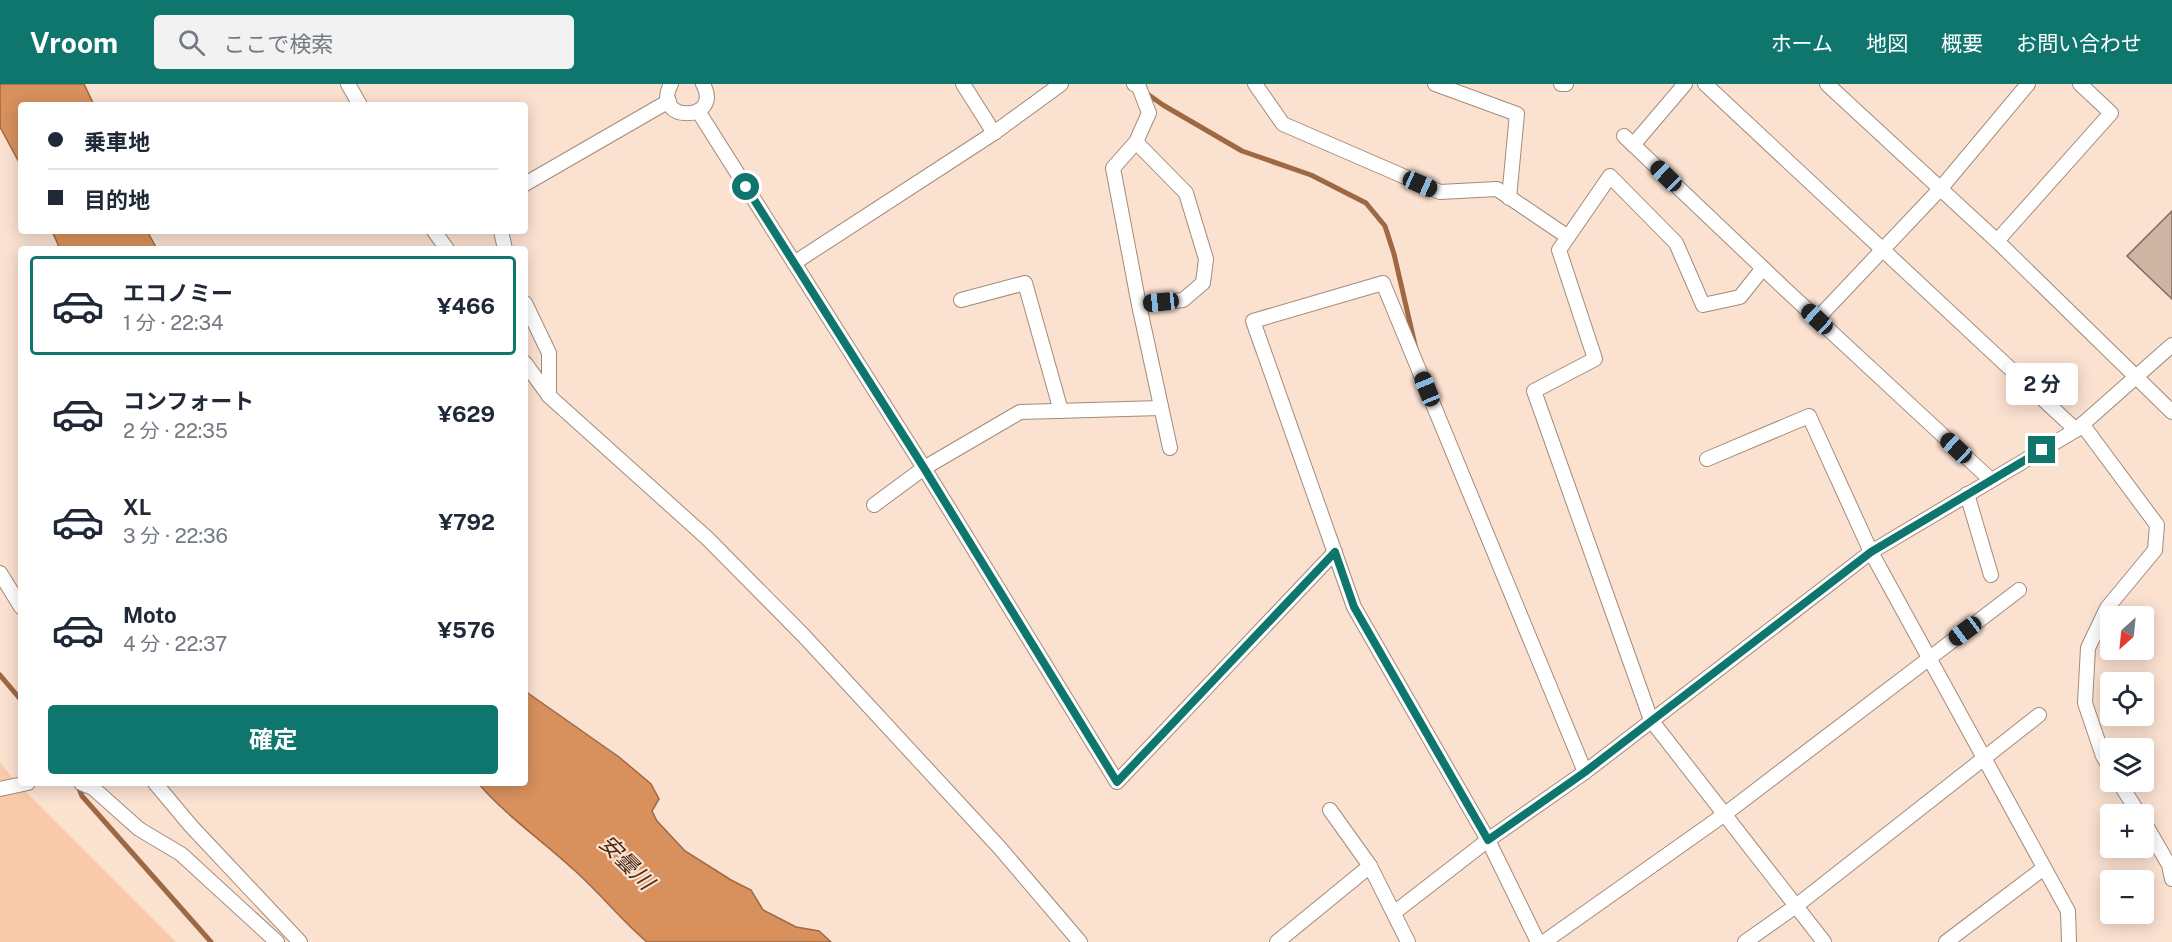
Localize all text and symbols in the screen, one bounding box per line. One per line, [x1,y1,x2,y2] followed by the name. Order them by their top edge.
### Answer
[154,15,574,69] search box
[30,26,118,59] text: Vroom
[175,26,208,59] icon: search
[223,31,333,57] text: ここで検索
[1771,31,1833,56] text: ホーム
[1866,31,1908,56] text: 地図
[1941,31,1983,56] text: 概要
[2016,31,2142,56] text: お問い合わせ
[84,129,150,155] text: 乗車地
[1647,157,1685,195] car
[1400,168,1440,200] car
[732,173,759,200] route start
[84,187,150,213] text: 目的地
[51,279,105,333] icon: car
[123,280,233,306] text: エコノミー
[1142,291,1180,313] car
[437,293,495,319] text: ¥466
[1798,300,1836,338] car
[123,311,224,335] text: 1 分 · 22:34
[2006,363,2078,405] callout: 2 分
[1412,369,1442,409] car
[2023,372,2061,396] text: 2 分
[51,387,105,441] icon: car
[123,388,254,414] text: コンフォート
[438,401,495,427] text: ¥629
[123,419,228,443] text: 2 分 · 22:35
[1937,429,1975,467] car
[2028,436,2055,463] route end
[123,494,151,520] text: XL
[51,495,105,549] icon: car
[438,509,495,535] text: ¥792
[123,524,228,548] text: 3 分 · 22:36
[123,602,177,628] text: Moto
[51,603,105,657] icon: car
[2100,606,2154,660] north arrow
[2100,606,2154,924] map controls
[1945,613,1985,649] car
[438,617,495,643] text: ¥576
[123,632,227,656] text: 4 分 · 22:37
[2100,672,2154,726] button: locate
[48,705,498,774] button: 確定
[2100,738,2154,792] button: layers
[2100,804,2154,858] button: +
[594,829,661,896] water label: 安曇川
[2100,870,2154,924] button: −

